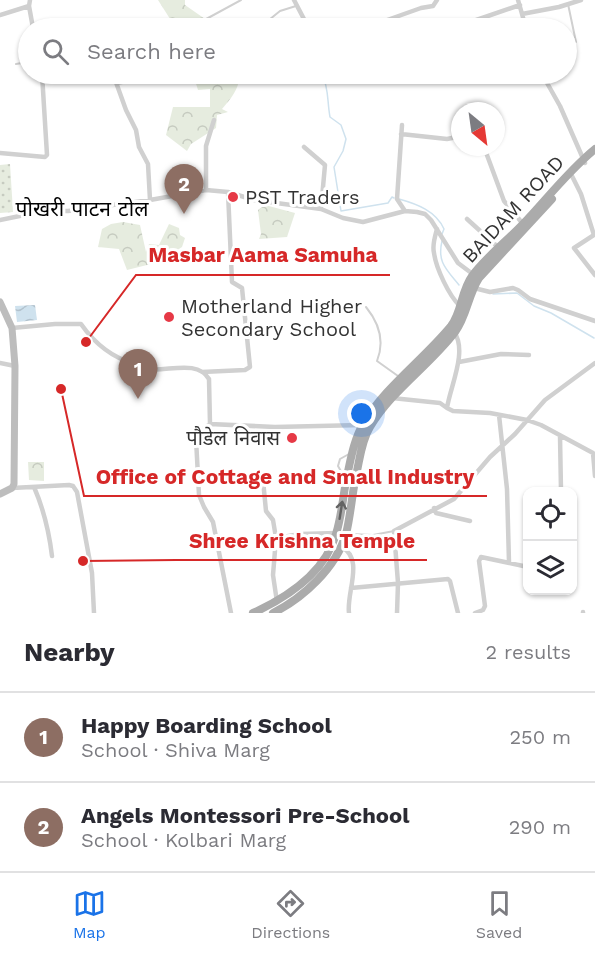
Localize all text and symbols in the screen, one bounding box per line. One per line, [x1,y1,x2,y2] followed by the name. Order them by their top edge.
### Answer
[18,18,577,84] search box
[39,35,72,68] icon: search
[87,39,216,64] text: Search here
[451,102,505,156] north arrow
[457,150,569,268] street label: BAIDAM ROAD
[164,164,204,214] pin: 2
[245,185,360,209] place label: PST Traders
[226,190,240,204] marker: PST Traders
[16,196,149,221] district label: पोखरी पाटन टोल
[136,236,390,275] callout: Masbar Aama Samuha
[148,242,379,267] text: Masbar Aama Samuha
[181,294,362,341] place label: Motherland Higher Secondary School
[162,310,176,324] marker: Motherland Higher Secondary School
[118,350,158,399] pin: 1
[347,399,376,428] your location
[186,426,280,450] place label: पौडेल निवास
[285,431,299,445] marker: पौडेल निवास
[84,457,487,496] callout: Office of Cottage and Small Industry
[96,464,475,489] text: Office of Cottage and Small Industry
[523,487,577,595] map controls
[523,487,577,541] button: locate
[335,501,346,520] one-way arrow
[176,521,427,560] callout: Shree Krishna Temple
[189,528,415,553] text: Shree Krishna Temple
[523,541,577,595] button: layers
[24,637,115,667] text: Nearby
[486,640,571,664] text: 2 results
[81,713,332,738] text: Happy Boarding School
[39,725,48,749] text: 1
[509,725,571,749] text: 250 m
[81,738,270,762] text: School · Shiva Marg
[81,803,409,828] text: Angels Montessori Pre-School
[38,815,49,839] text: 2
[509,815,571,839] text: 290 m
[81,828,286,852] text: School · Kolbari Marg
[73,887,106,942] tab: Map
[251,887,330,942] tab: Directions
[476,887,522,942] tab: Saved

